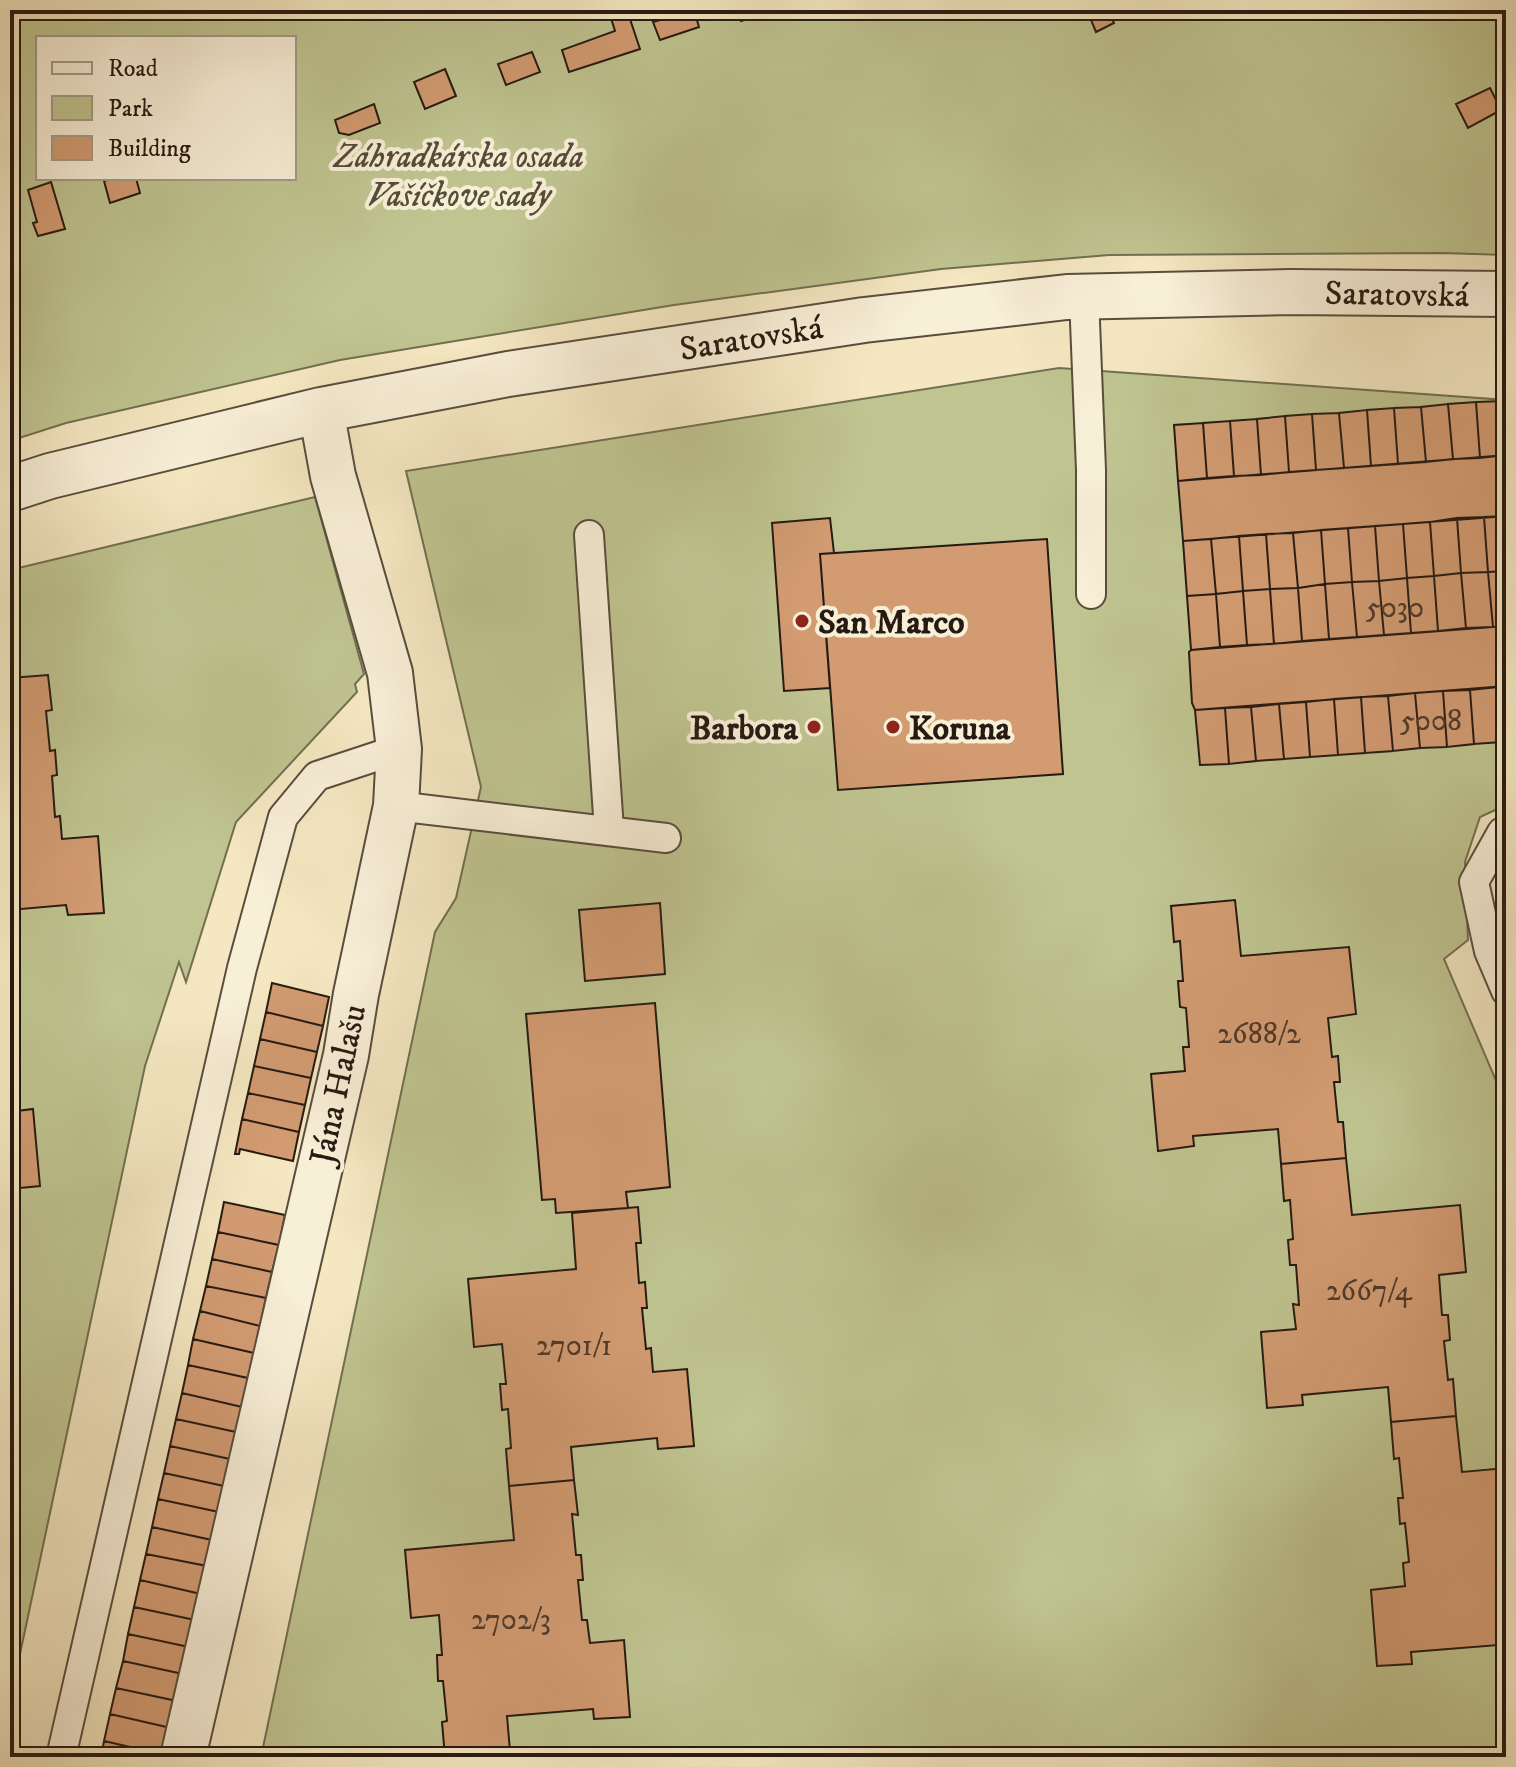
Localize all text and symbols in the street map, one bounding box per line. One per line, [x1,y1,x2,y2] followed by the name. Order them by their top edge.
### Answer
[36,36,296,180] legend
[108,54,158,84] text: Road
[108,94,153,124] text: Park
[108,134,191,164] text: Building
[332,136,584,217] park label: Záhradkárska osada Vašíčkove sady
[1324,273,1470,317] street label: Saratovská
[677,307,826,371] street label: Saratovská
[1366,590,1424,627] house number: 5030
[818,602,965,644] place label: San Marco
[793,612,811,630] marker: San Marco
[1400,703,1462,740] house number: 5008
[690,708,799,750] place label: Barbora
[909,708,1011,750] place label: Koruna
[805,718,823,736] marker: Barbora
[884,718,902,736] marker: Koruna
[301,1001,376,1171] street label: Jána Halašu
[1217,1016,1301,1053] house number: 2688/2
[1326,1273,1413,1310] house number: 2667/4
[536,1328,612,1365] house number: 2701/1
[471,1602,551,1639] house number: 2702/3

